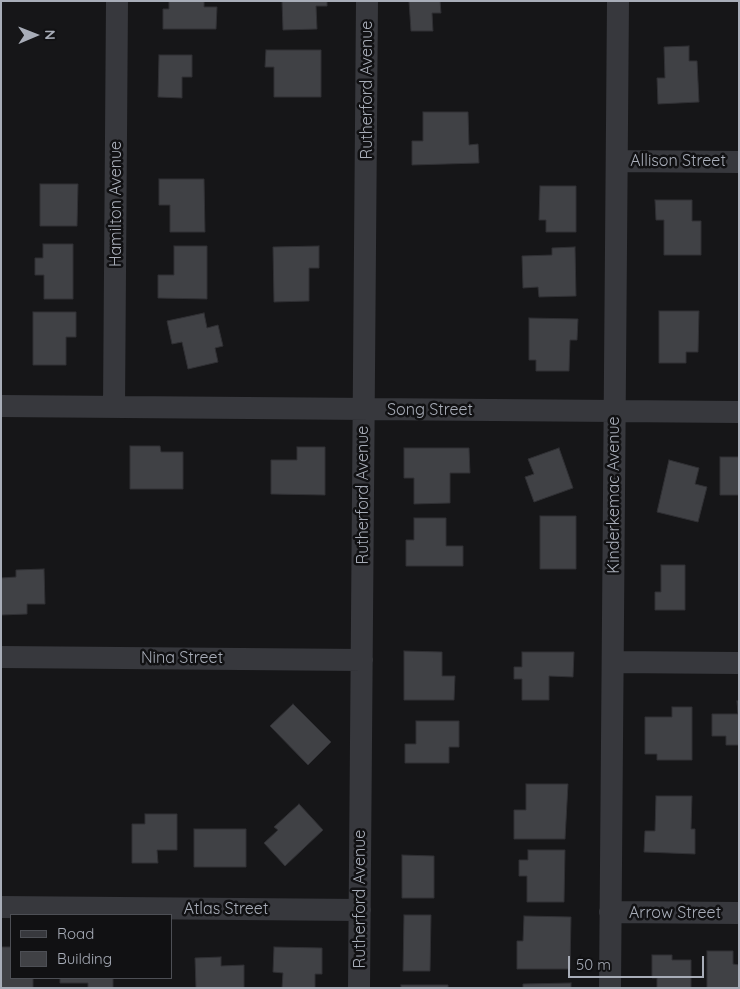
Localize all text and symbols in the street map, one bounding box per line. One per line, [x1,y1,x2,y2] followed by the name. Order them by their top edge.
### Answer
[10,10,60,60] north arrow
[357,21,377,159] street label: Rutherford Avenue
[41,29,59,40] text: N
[106,141,126,267] street label: Hamilton Avenue
[630,151,726,171] street label: Allison Street
[387,400,473,420] street label: Song Street
[604,416,624,574] street label: Kinderkemac Avenue
[353,426,373,564] street label: Rutherford Avenue
[141,648,223,668] street label: Nina Street
[350,830,370,968] street label: Rutherford Avenue
[184,899,268,919] street label: Atlas Street
[629,903,721,923] street label: Arrow Street
[10,914,172,979] legend
[57,924,94,943] text: Road
[570,946,706,978] scale bar
[57,949,112,968] text: Building
[576,955,611,974] text: 50 m

